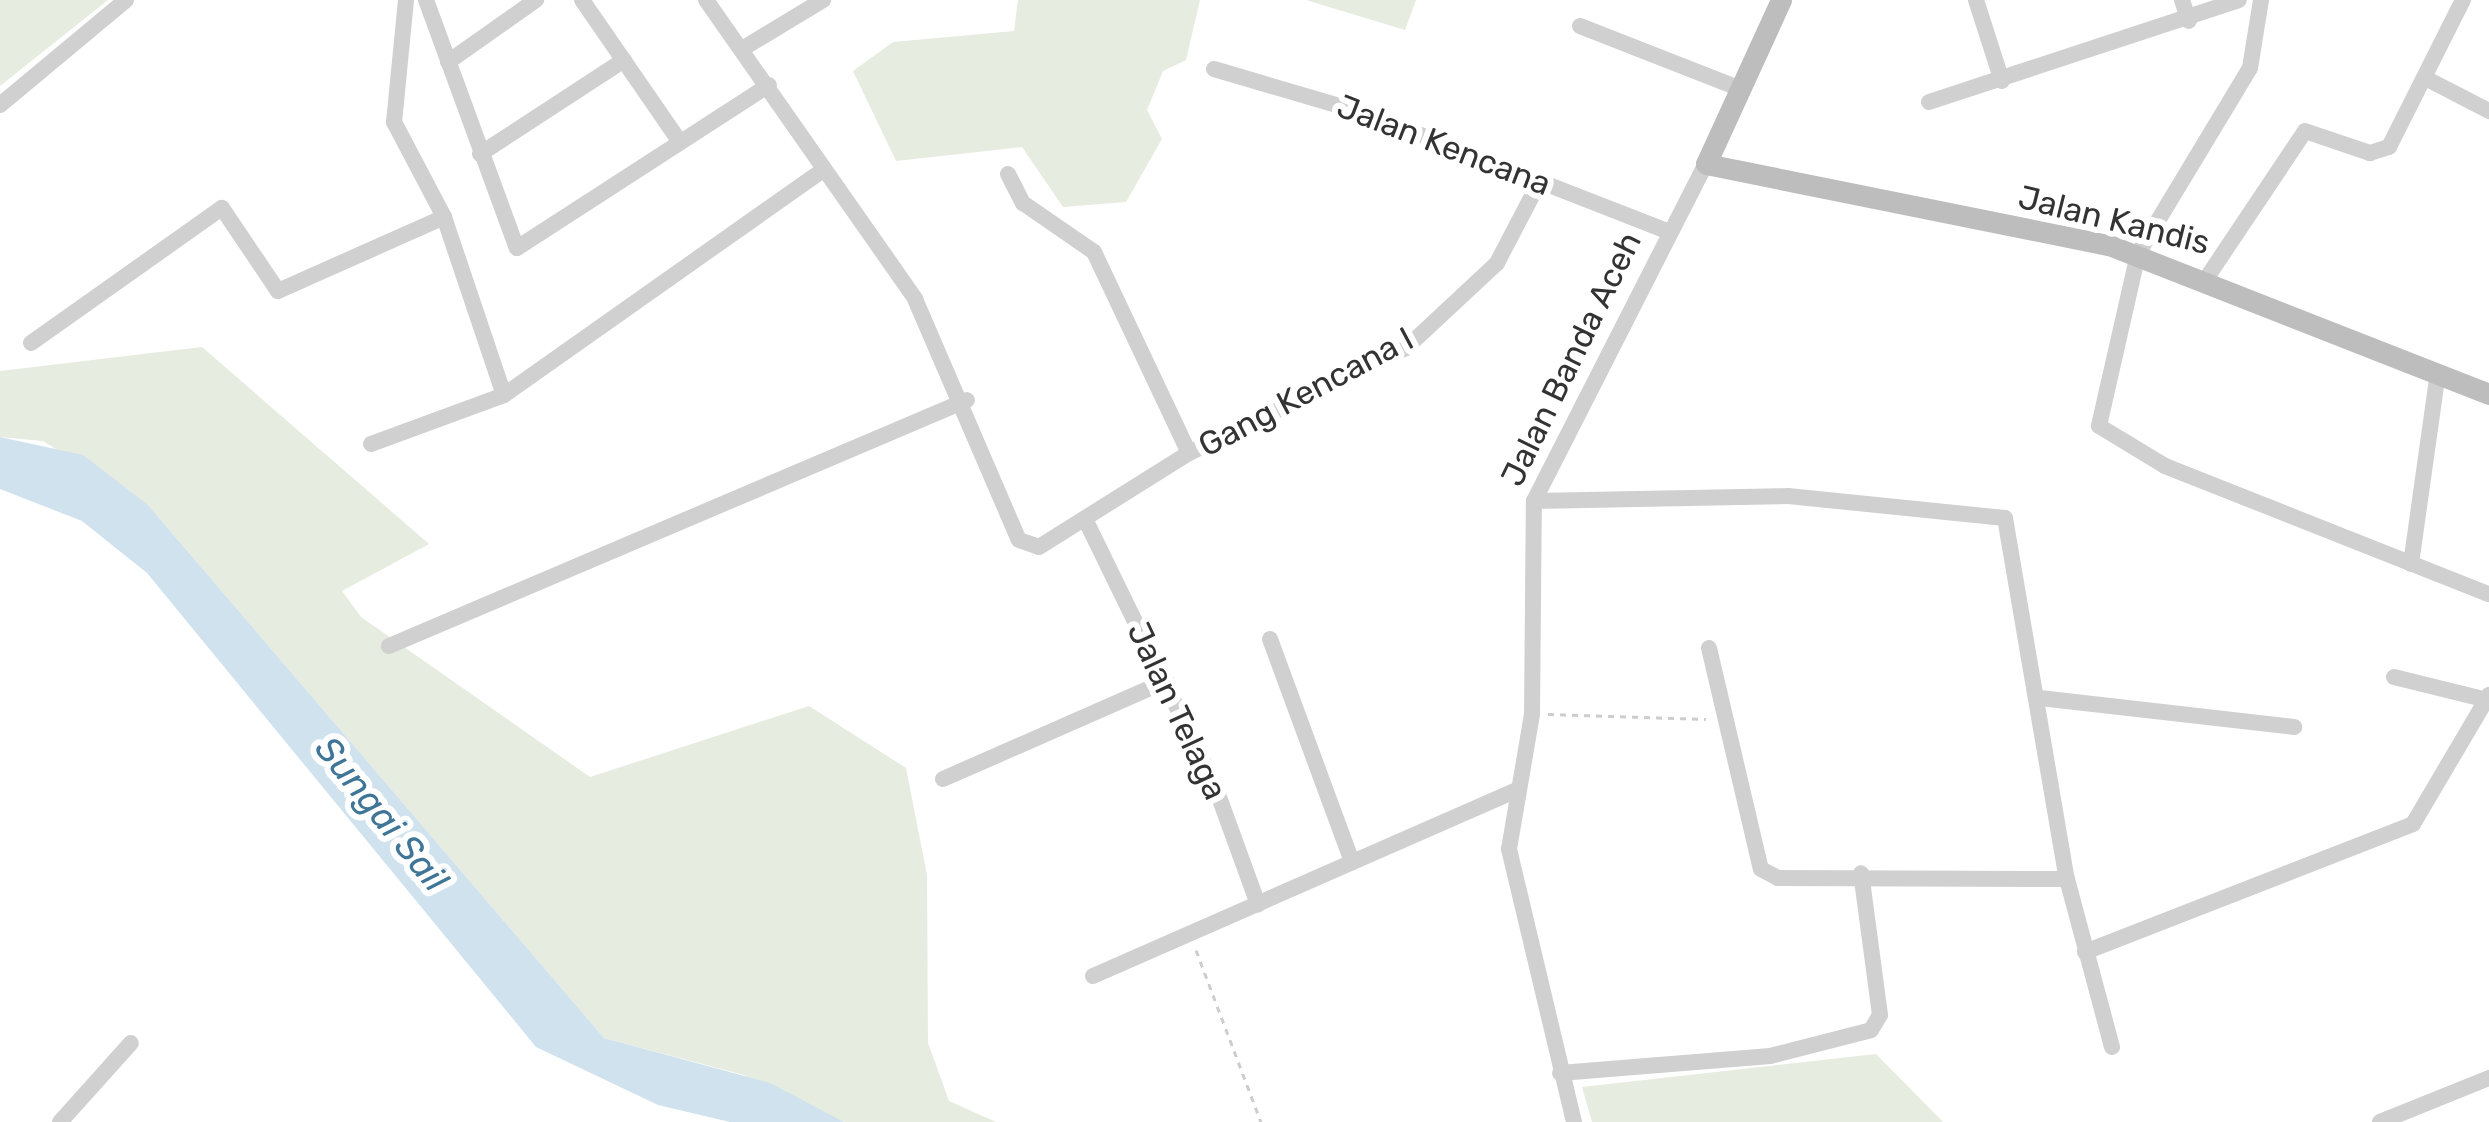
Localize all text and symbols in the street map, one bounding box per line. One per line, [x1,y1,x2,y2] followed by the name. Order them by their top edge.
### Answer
[1332,86,1556,204] street label: Jalan Kencana
[2014,177,2214,263] street label: Jalan Kandis
[1492,225,1650,493] street label: Jalan Banda Aceh
[1192,319,1420,465] street label: Gang Kencana I
[1119,616,1235,806] street label: Jalan Telaga
[306,728,458,900] water label: Sungai Sail

